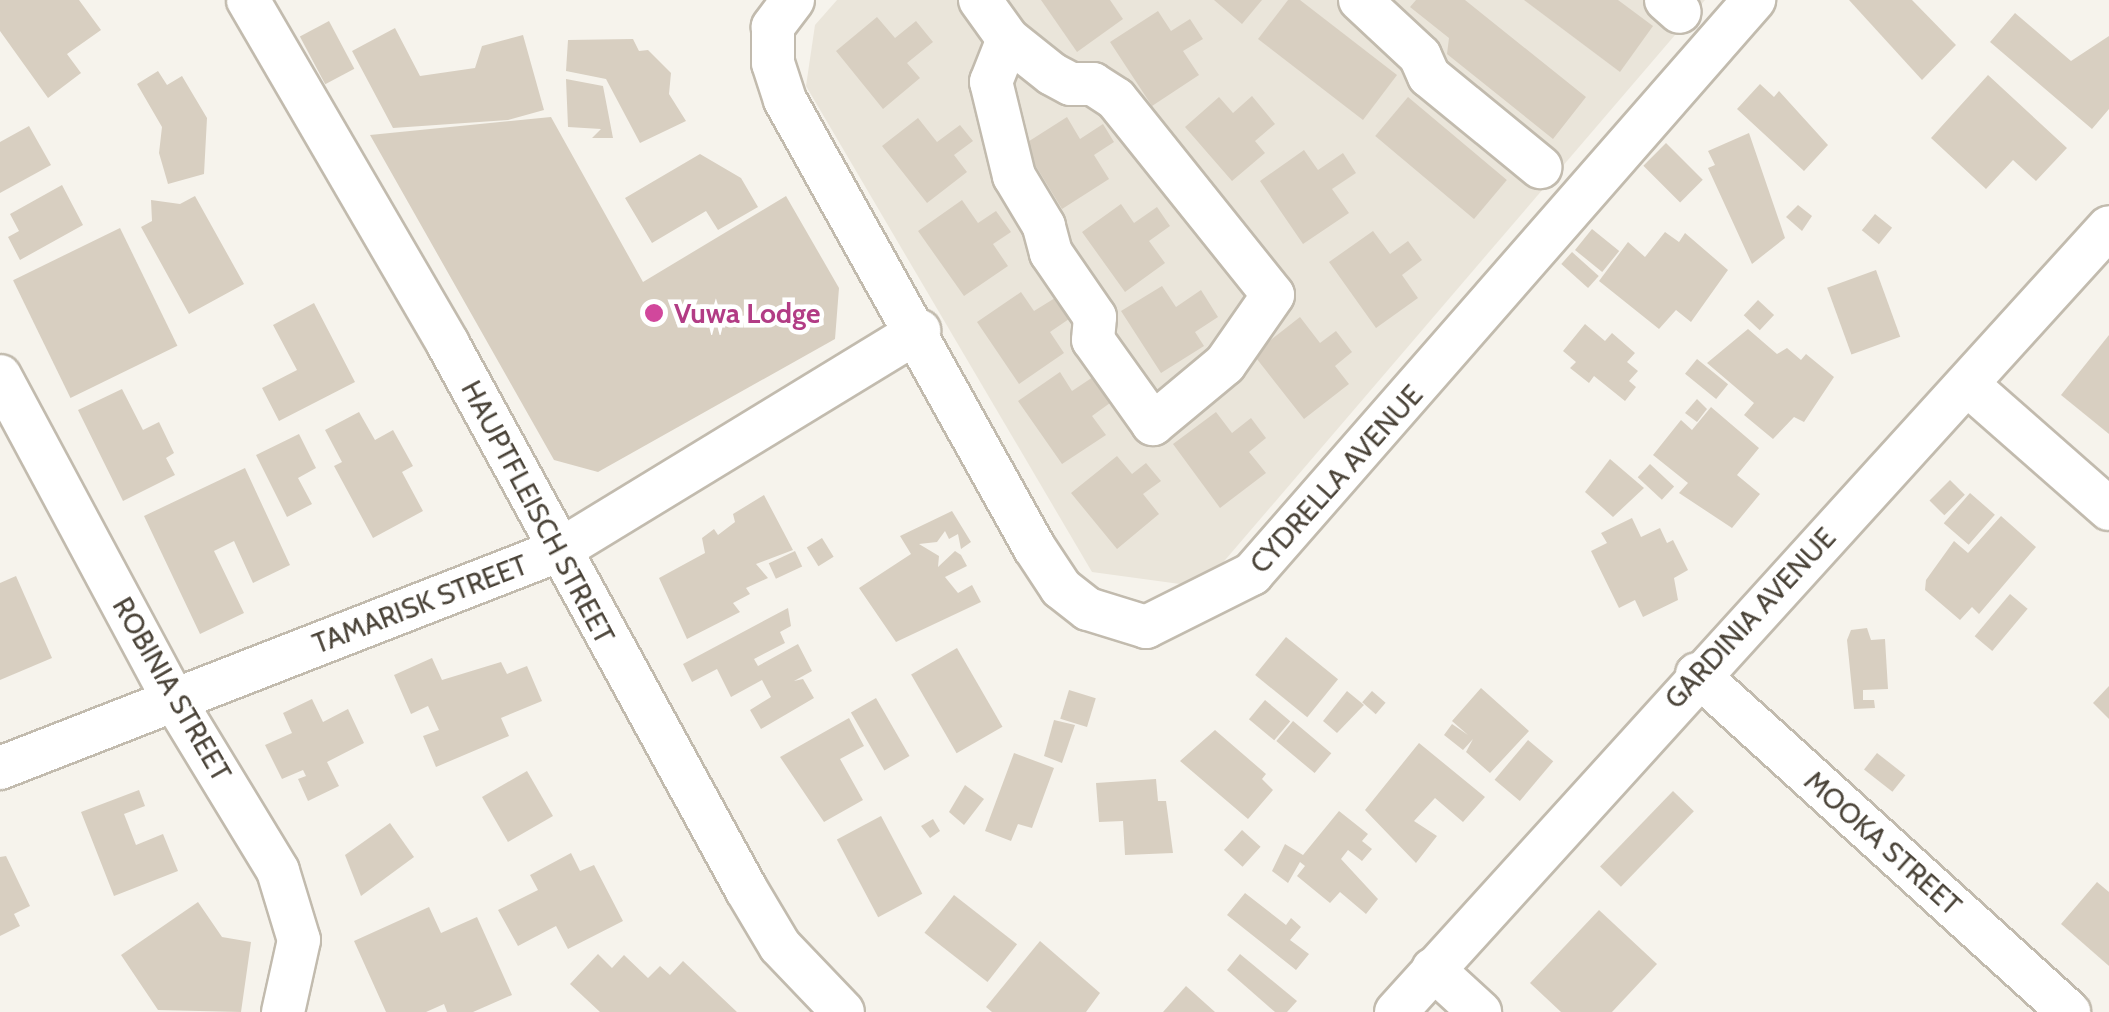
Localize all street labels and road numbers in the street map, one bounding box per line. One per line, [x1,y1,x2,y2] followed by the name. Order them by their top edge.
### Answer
[454,375,622,649] street label: HAUPTFLEISCH STREET
[1243,378,1429,580] street label: CYDRELLA AVENUE
[1658,521,1842,715] street label: GARDINIA AVENUE
[308,548,532,660] street label: TAMARISK STREET
[106,591,238,787] street label: ROBINIA STREET
[1798,764,1968,922] street label: MOOKA STREET

